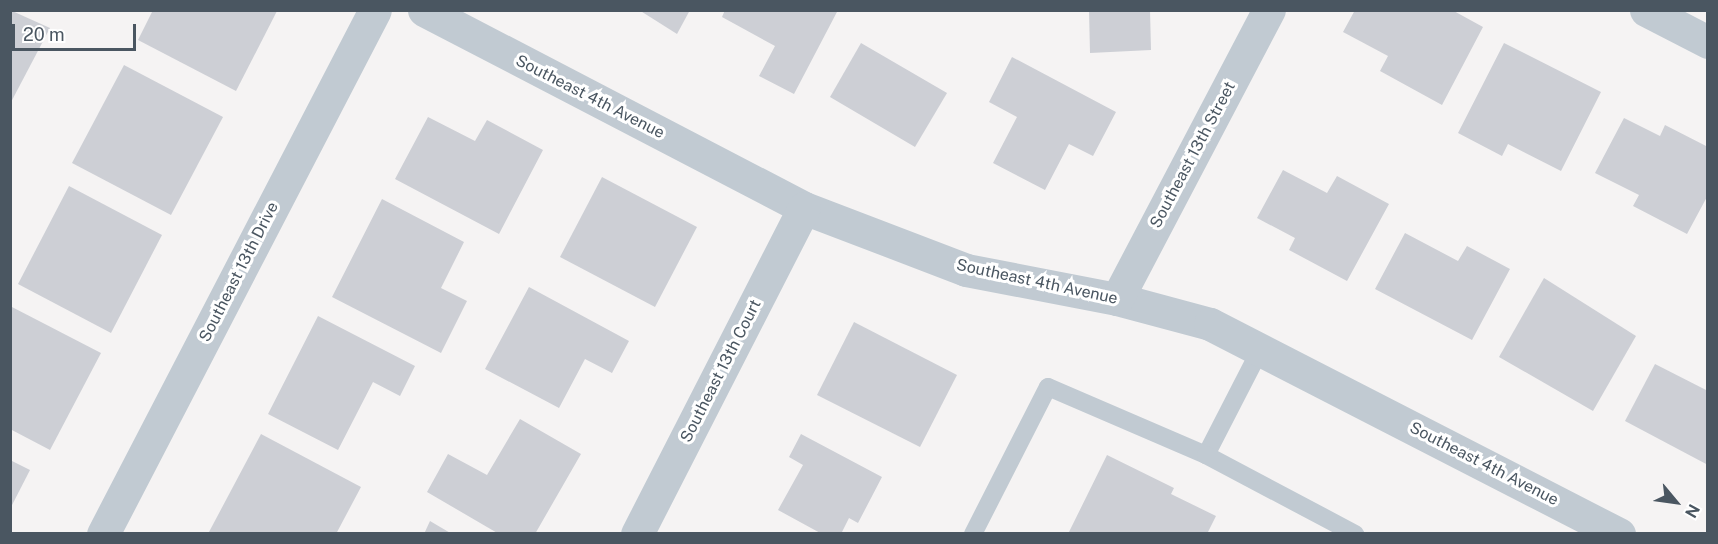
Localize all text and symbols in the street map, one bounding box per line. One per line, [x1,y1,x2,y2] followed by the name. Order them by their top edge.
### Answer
[15,12,140,50] scale bar
[23,24,65,45] text: 20 m
[512,51,668,143] street label: Southeast 4th Avenue
[1146,79,1240,231] street label: Southeast 13th Street
[195,199,283,345] street label: Southeast 13th Drive
[955,256,1119,308] street label: Southeast 4th Avenue
[677,296,765,446] street label: Southeast 13th Court
[1406,418,1562,510] street label: Southeast 4th Avenue
[1646,472,1706,532] north arrow
[1681,501,1704,521] text: N

